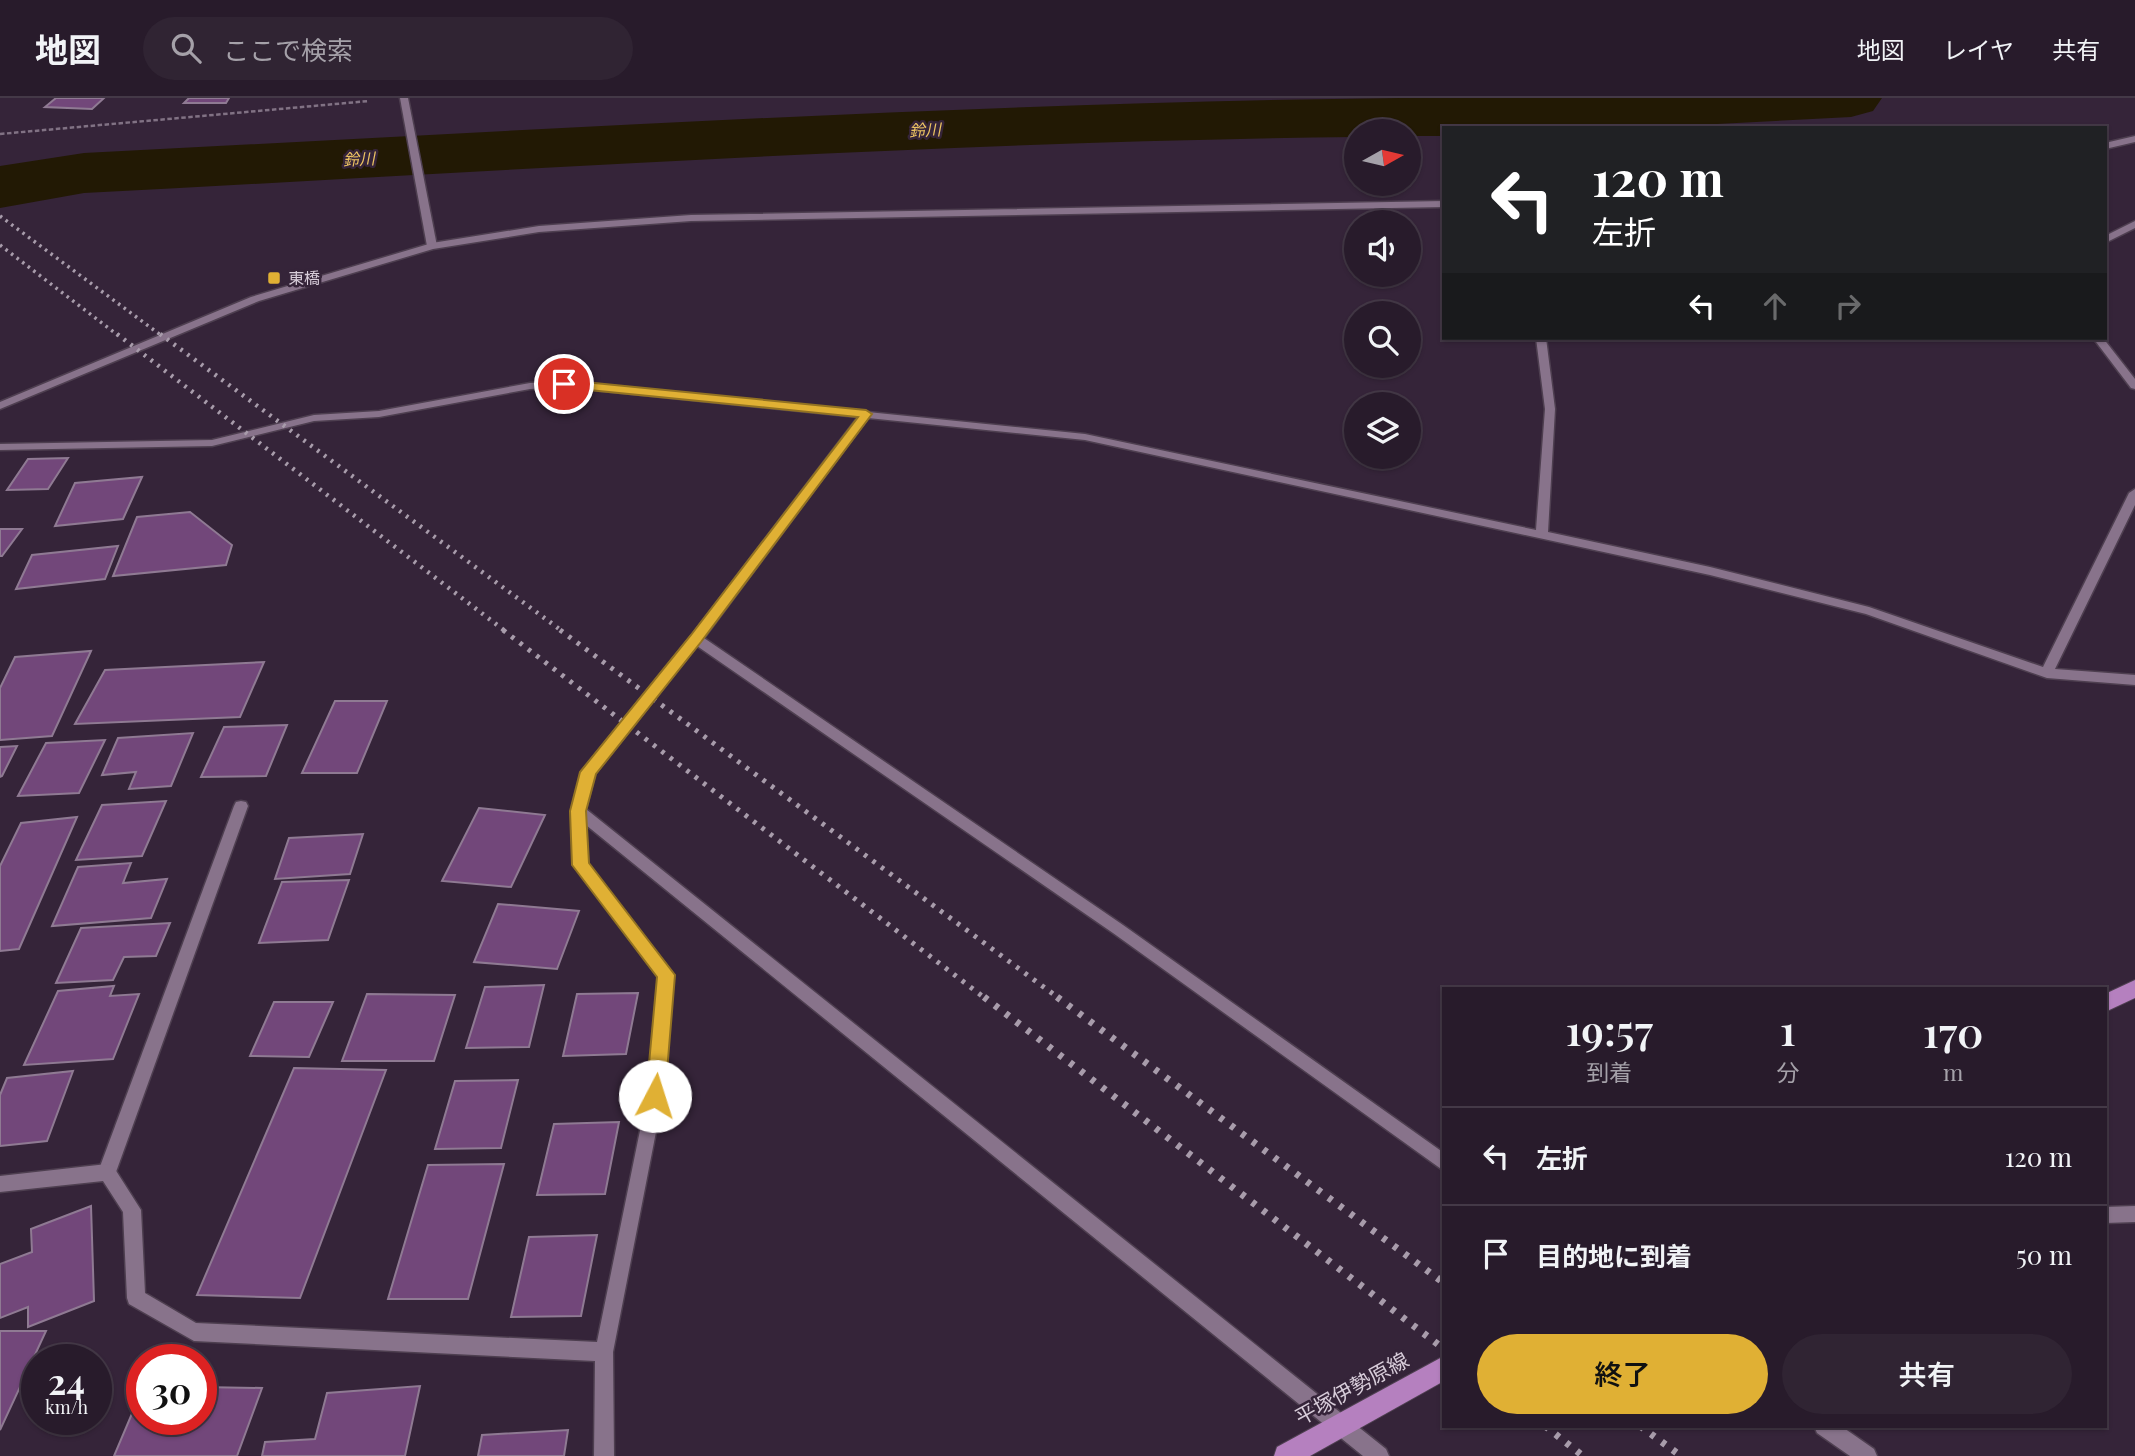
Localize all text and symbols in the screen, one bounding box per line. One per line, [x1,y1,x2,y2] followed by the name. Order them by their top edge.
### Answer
[143,17,633,80] search box
[35,26,101,70] text: 地図
[167,29,205,67] icon: search
[223,32,353,67] text: ここで検索
[1857,33,1905,65] text: 地図
[1943,33,2014,65] text: レイヤ
[2052,33,2100,65] text: 共有
[908,118,943,141] water label: 鈴川
[1344,119,1421,196] north arrow
[1344,119,1421,469] map controls
[1592,144,1724,209] text: 120 m
[342,147,377,170] water label: 鈴川
[1477,154,1568,245] icon: left
[1592,209,1656,252] text: 左折
[1344,210,1421,287] button: sound
[288,267,320,288] place label: 東橋
[266,270,282,286] marker: 東橋
[1683,287,1721,325] icon: left
[1756,287,1794,325] icon: ahead
[1829,287,1867,325] icon: right
[1344,301,1421,378] button: search
[534,354,594,414] pin
[545,365,583,403] icon: arrive
[1344,392,1421,469] button: layers
[1565,1001,1653,1057] text: 19:57
[1780,1001,1796,1057] text: 1
[1923,1003,1984,1059] text: 170
[1586,1056,1632,1087] text: 到着
[1776,1056,1799,1087] text: 分
[1943,1056,1963,1087] text: m
[618,1059,692,1133] position arrow
[1477,1137,1515,1175] icon: left
[2005,1139,2072,1174] text: 120 m
[1536,1140,1588,1175] text: 左折
[1477,1235,1515,1273] icon: arrive
[2016,1237,2072,1272] text: 50 m
[1536,1238,1692,1273] text: 目的地に到着
[1477,1334,1768,1414] button: 終了
[1782,1334,2072,1414] button: 共有
[126,1344,217,1435] speed limit sign: 30
[1289,1344,1413,1430] street label: 平塚伊勢原線
[48,1357,85,1404] text: 24
[45,1395,88,1419] text: km/h

